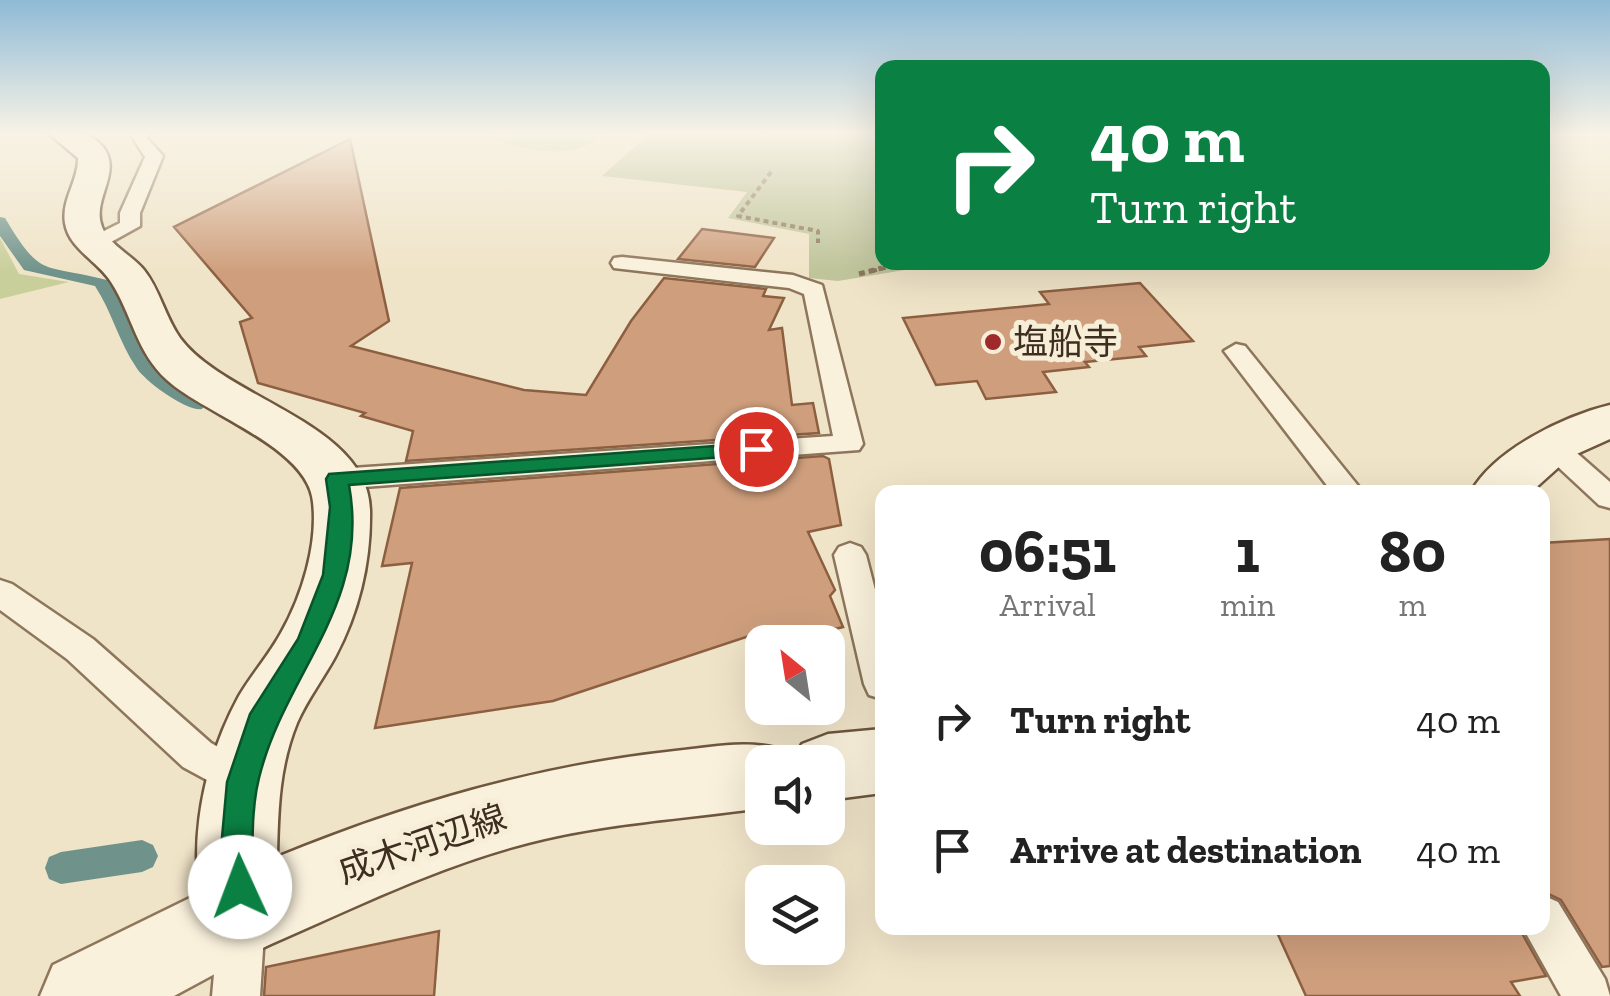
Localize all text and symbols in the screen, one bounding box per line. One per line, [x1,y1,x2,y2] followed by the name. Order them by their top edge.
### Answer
[1090,96,1245,180] text: 40 m
[925,100,1055,230] icon: right
[1090,181,1296,235] text: Turn right
[1013,321,1118,363] place label: 塩船寺
[982,331,1004,353] marker: 塩船寺
[714,407,799,492] pin
[729,422,784,477] icon: arrive
[979,515,1116,587] text: 06:51
[1236,515,1260,587] text: 1
[1379,515,1446,587] text: 80
[999,586,1096,624] text: Arrival
[1220,586,1275,624] text: min
[1399,586,1426,624] text: m
[745,625,845,725] north arrow
[745,625,845,965] map controls
[925,693,980,748] icon: right
[1010,697,1190,743] text: Turn right
[1416,697,1500,743] text: 40 m
[745,745,845,845] button: sound
[332,796,512,892] street label: 成木河辺線
[925,823,980,878] icon: arrive
[1010,827,1361,873] text: Arrive at destination
[1416,827,1500,873] text: 40 m
[188,835,292,939] position arrow
[745,865,845,965] button: layers

